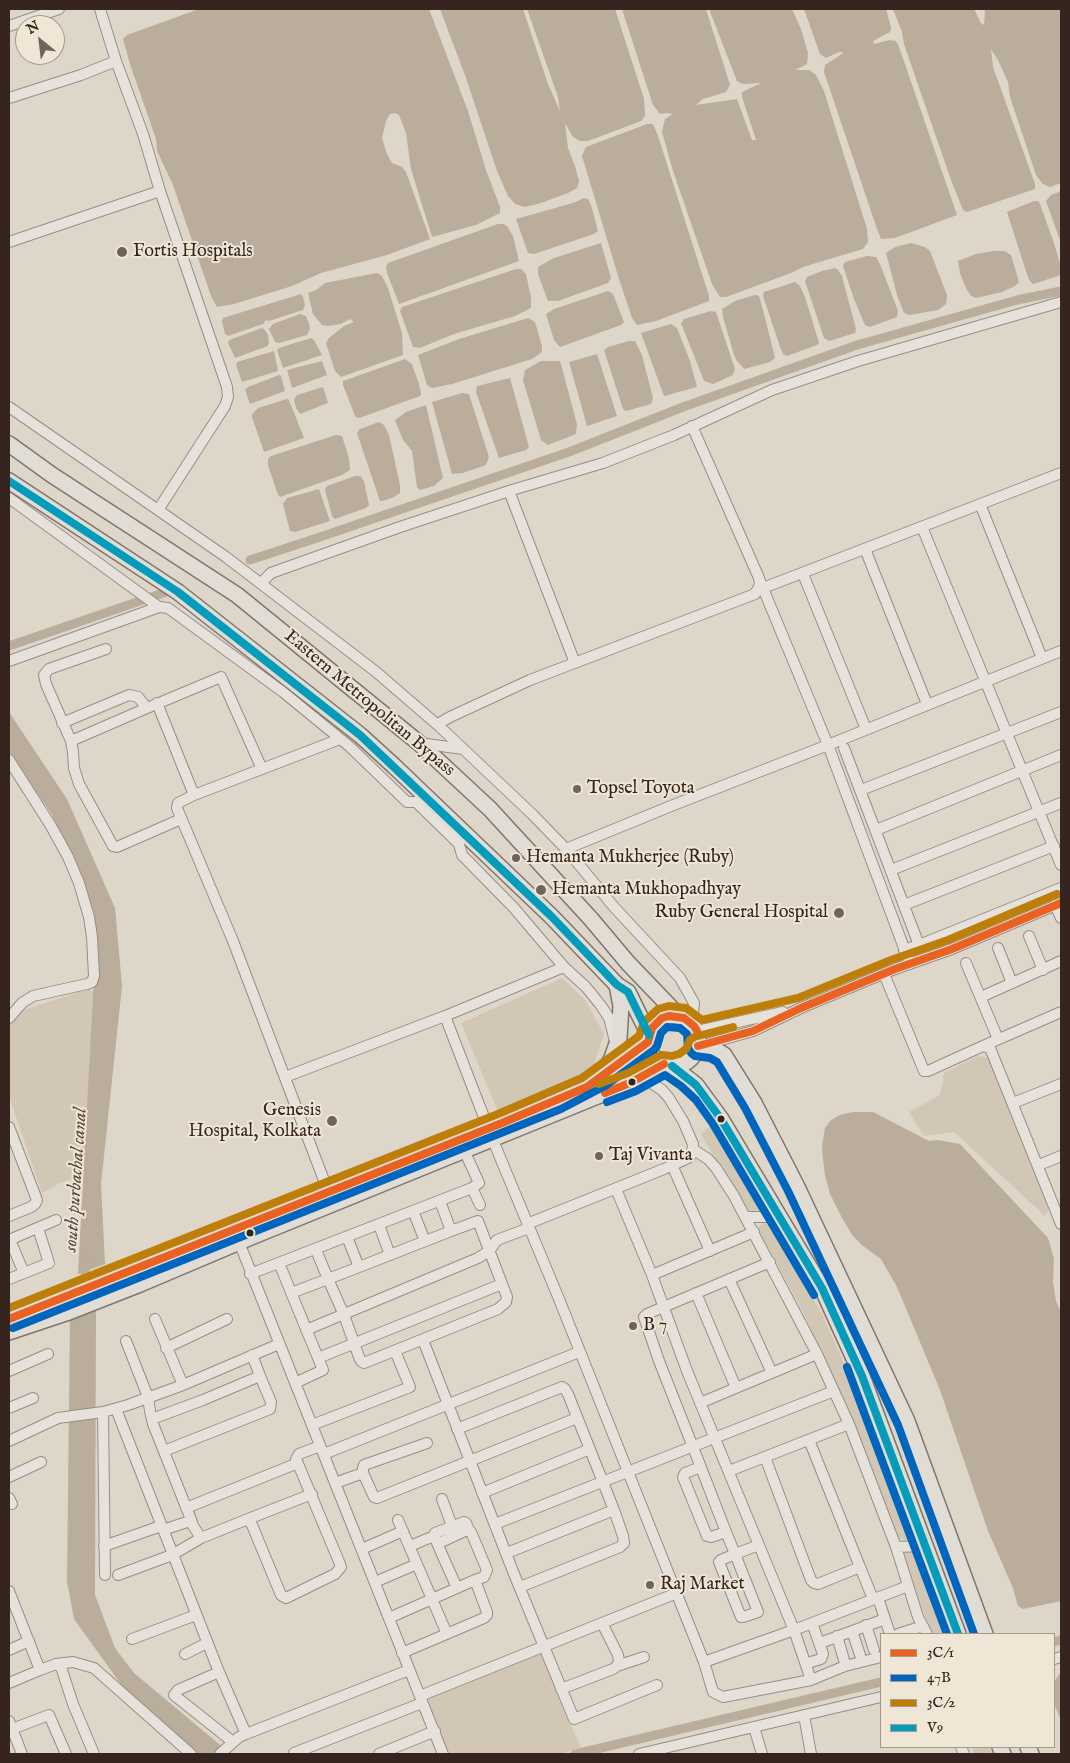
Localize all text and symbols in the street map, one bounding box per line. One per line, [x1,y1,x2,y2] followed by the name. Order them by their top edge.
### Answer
[15,15,65,65] north arrow
[24,17,43,39] text: N
[133,241,253,263] place label: Fortis Hospitals
[115,245,129,259] marker: Fortis Hospitals
[279,626,459,782] street label: Eastern Metropolitan Bypass
[587,778,695,800] place label: Topsel Toyota
[571,783,583,795] marker: Topsel Toyota
[526,847,734,869] place label: Hemanta Mukherjee (Ruby)
[510,852,522,864] marker: Hemanta Mukherjee (Ruby)
[552,879,741,901] place label: Hemanta Mukhopadhyay
[534,883,548,897] marker: Hemanta Mukhopadhyay
[655,902,828,924] place label: Ruby General Hospital
[832,906,846,920] marker: Ruby General Hospital
[627,1077,637,1087] unlabelled marker
[189,1100,321,1142] place label: Genesis Hospital, Kolkata
[61,1107,93,1253] water label: south purbachal canal
[325,1114,339,1128] marker: Genesis Hospital, Kolkata
[716,1114,726,1124] unlabelled marker
[609,1145,692,1167] place label: Taj Vivanta
[593,1150,605,1162] marker: Taj Vivanta
[245,1228,255,1238] unlabelled marker
[643,1315,667,1337] place label: B 7
[627,1320,639,1332] marker: B 7
[660,1574,745,1596] place label: Raj Market
[644,1579,656,1591] marker: Raj Market
[880,1633,1055,1748] legend
[927,1643,954,1662] text: 3C/1
[927,1668,951,1687] text: 47B
[927,1693,955,1712] text: 3C/2
[927,1718,943,1737] text: V9

